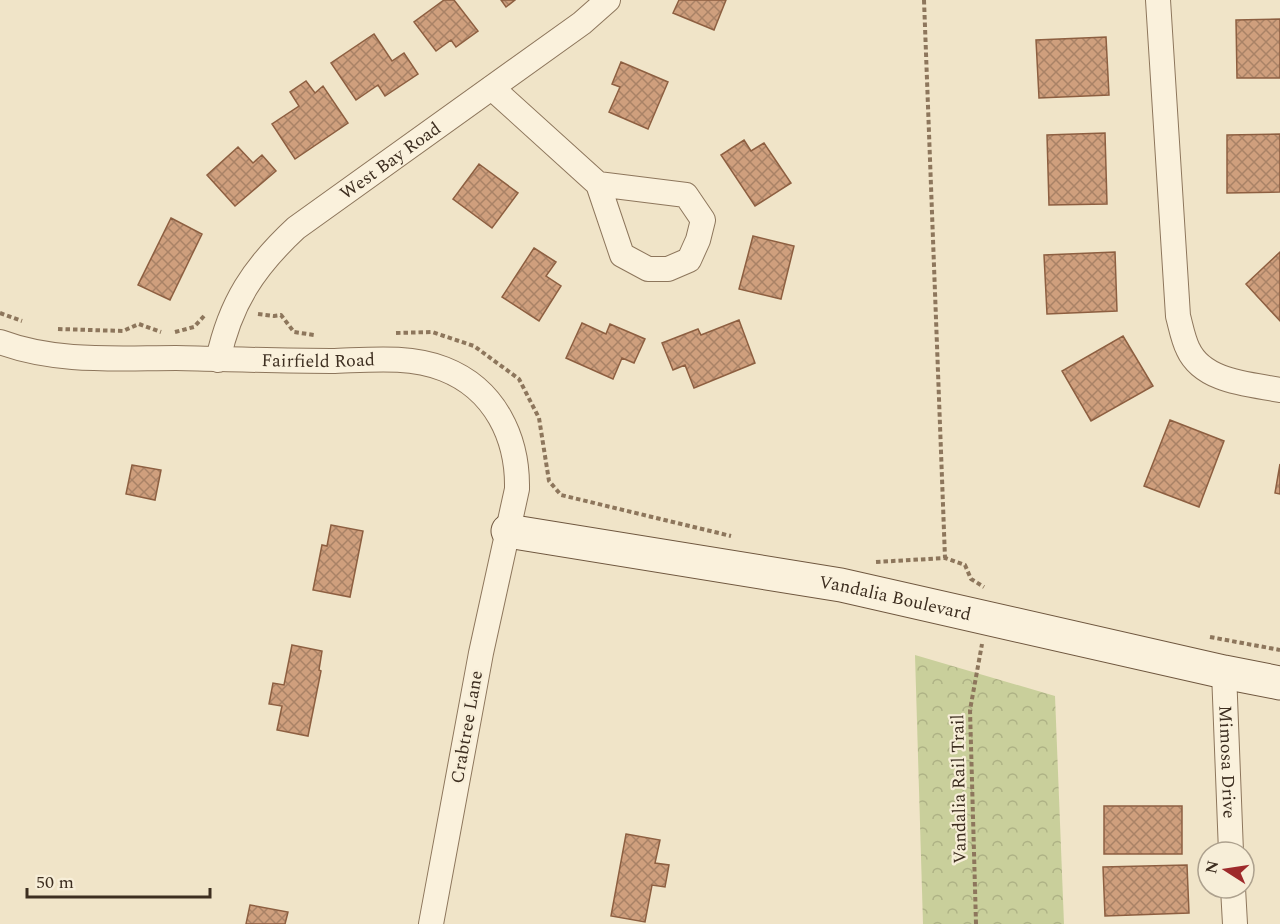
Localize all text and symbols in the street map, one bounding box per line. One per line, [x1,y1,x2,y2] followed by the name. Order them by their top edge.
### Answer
[334,115,446,206] street label: West Bay Road
[261,346,375,375] street label: Fairfield Road
[817,568,974,628] street label: Vandalia Boulevard
[444,668,490,786] street label: Crabtree Lane
[1212,705,1243,819] street label: Mimosa Drive
[944,714,974,864] street label: Vandalia Rail Trail
[1196,840,1256,900] north arrow
[1199,858,1225,876] text: N
[27,861,210,899] scale bar
[36,869,74,896] text: 50 m

